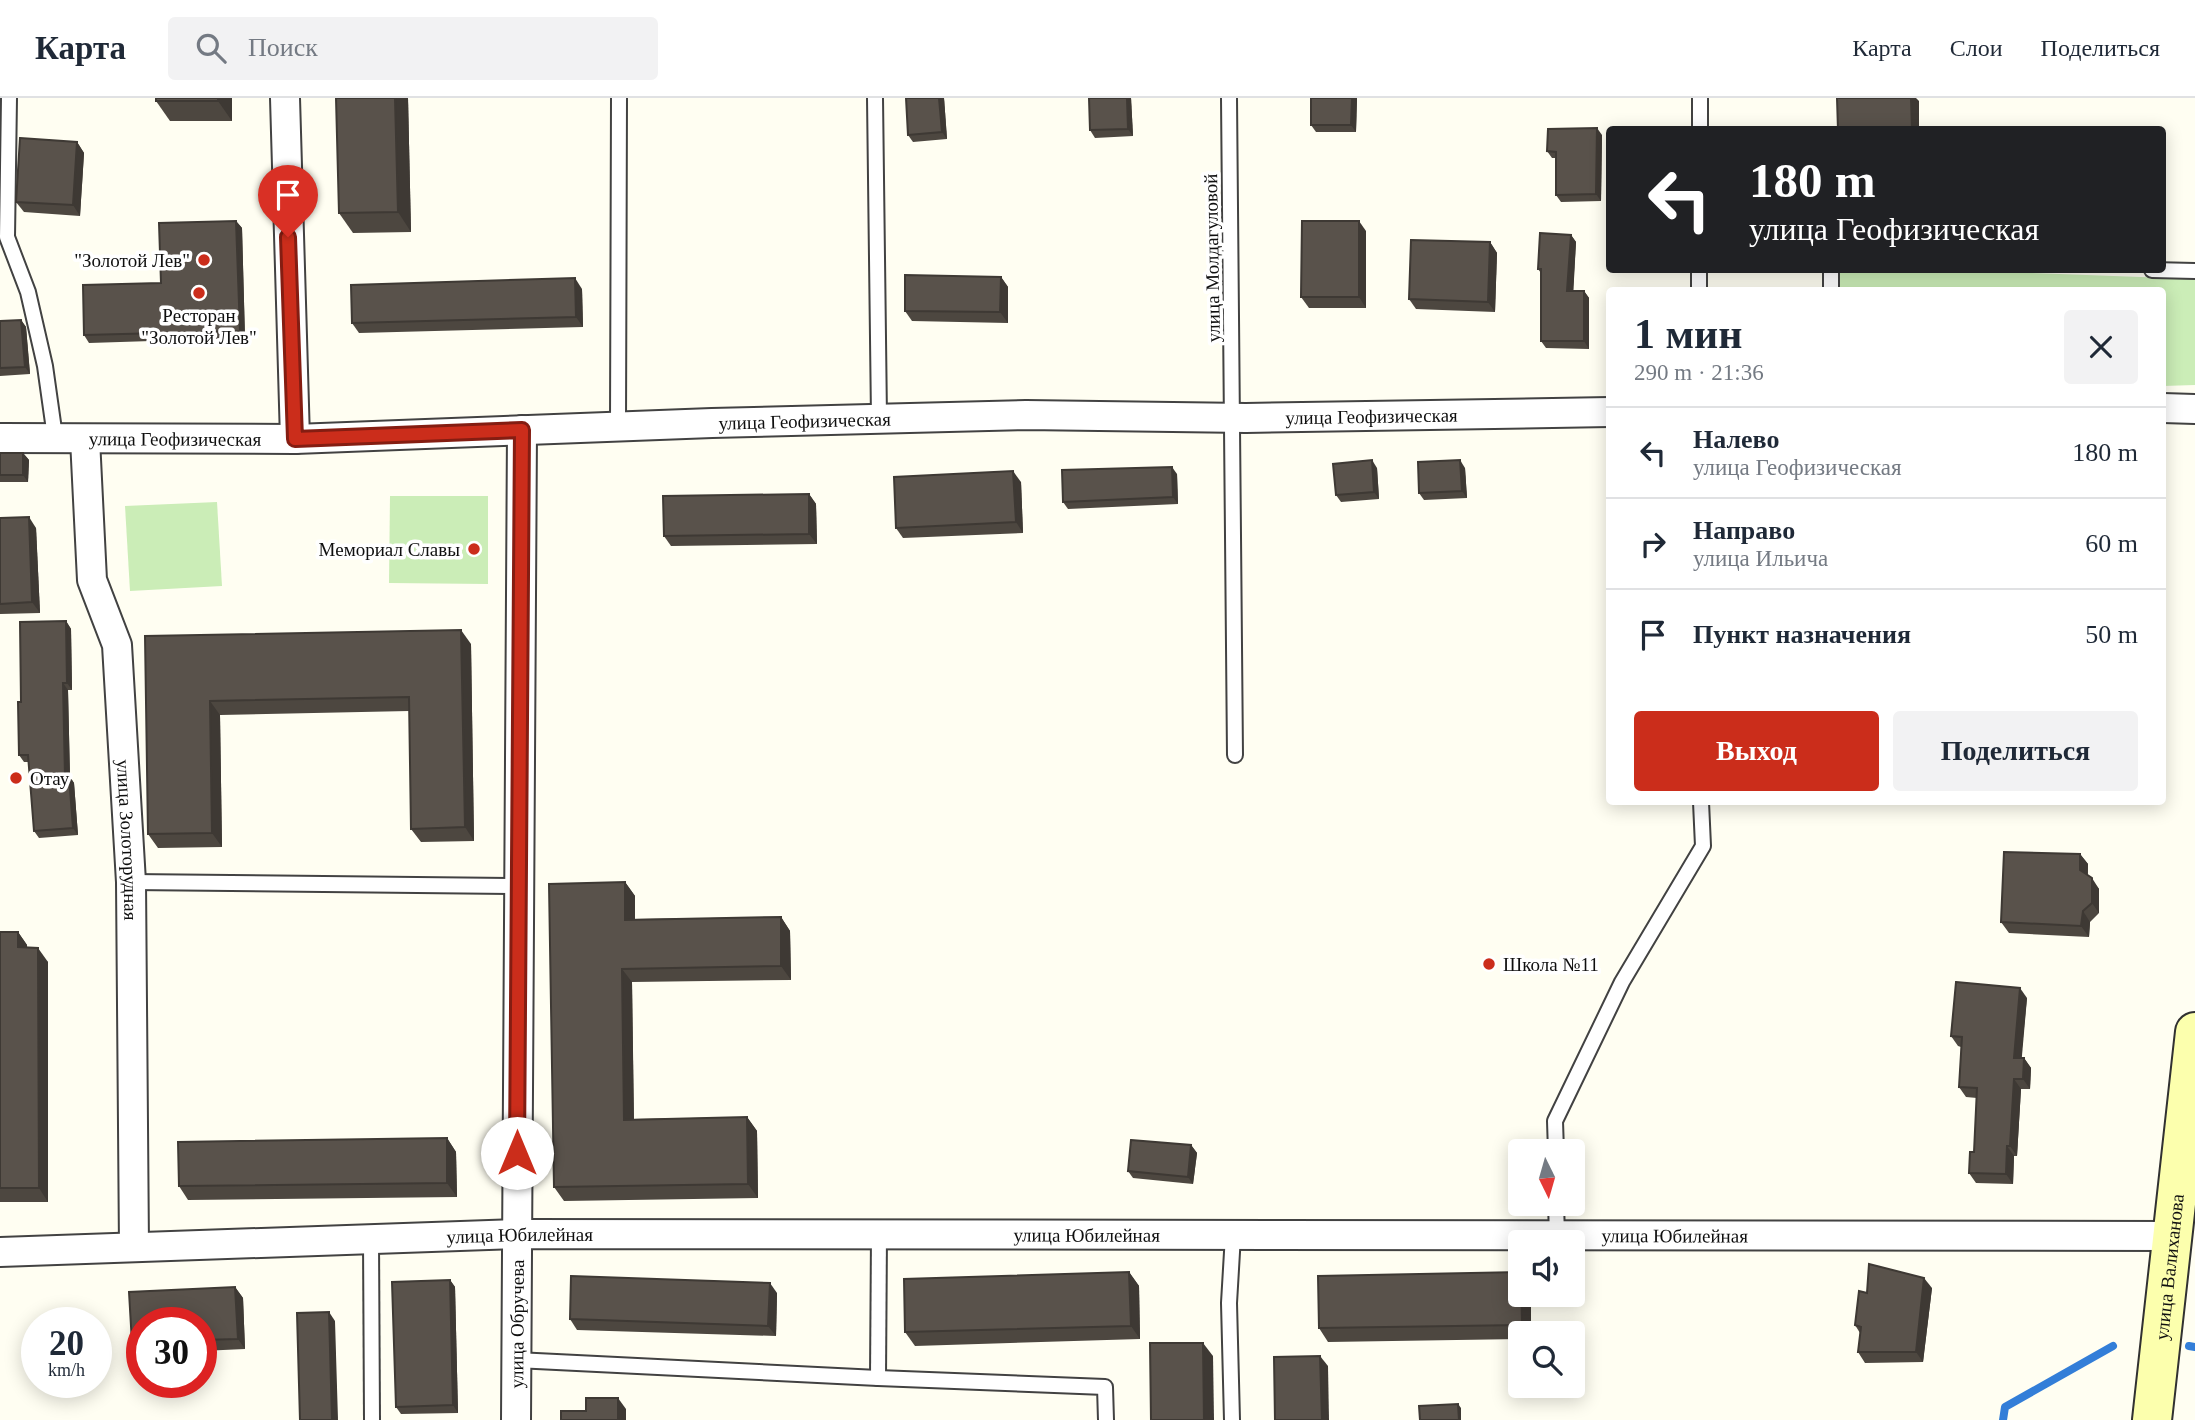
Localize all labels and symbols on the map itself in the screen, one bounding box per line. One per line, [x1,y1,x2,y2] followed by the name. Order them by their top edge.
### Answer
[258,165,318,237] pin
[1200,173,1224,343] street label: улица Молдагуловой
[74,250,190,271] place label: "Золотой Лев"
[196,252,212,268] marker: "Золотой Лев"
[191,285,207,301] marker: Ресторан "Золотой Лев"
[141,305,257,348] place label: Ресторан "Золотой Лев"
[1285,404,1458,428] street label: улица Геофизическая
[718,408,891,433] street label: улица Геофизическая
[89,428,261,449] street label: улица Геофизическая
[319,539,460,560] place label: Мемориал Славы
[466,541,482,557] marker: Мемориал Славы
[113,759,142,921] street label: улица Золоторудная
[30,768,70,789] place label: Отау
[8,770,24,786] marker: Отау
[1503,954,1599,975] place label: Школа №11
[1481,956,1497,972] marker: Школа №11
[480,1116,554,1190] position arrow
[1508,1139,1586,1216] north arrow
[2150,1192,2188,1341] street label: улица Валиханова
[446,1223,593,1247] street label: улица Юбилейная
[1013,1224,1160,1245] street label: улица Юбилейная
[1601,1225,1748,1246] street label: улица Юбилейная
[506,1259,527,1389] street label: улица Обручева
[126,1307,217,1398] speed limit sign: 30

